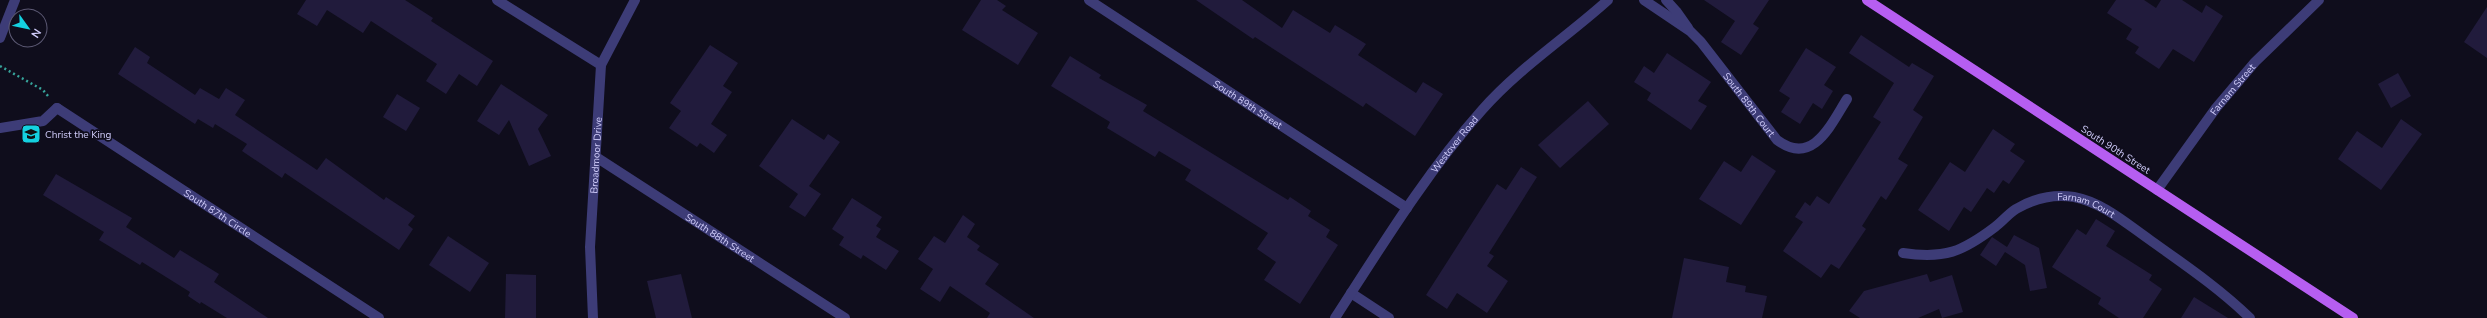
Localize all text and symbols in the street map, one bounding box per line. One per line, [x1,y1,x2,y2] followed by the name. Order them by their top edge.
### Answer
[8,8,48,48] north arrow
[27,26,44,41] text: N
[2207,60,2259,118] street label: Farnam Street
[1719,70,1778,140] street label: South 89th Court
[1210,77,1285,133] street label: South 89th Street
[1428,113,1482,176] street label: Westover Road
[587,117,606,194] street label: Broadmoor Drive
[2078,122,2153,178] street label: South 90th Street
[20,123,42,145] school or university icon: Christ the King
[45,128,111,142] place label: Christ the King
[181,186,254,241] street label: South 87th Circle
[2057,190,2118,222] street label: Farnam Court
[682,211,758,266] street label: South 88th Street

